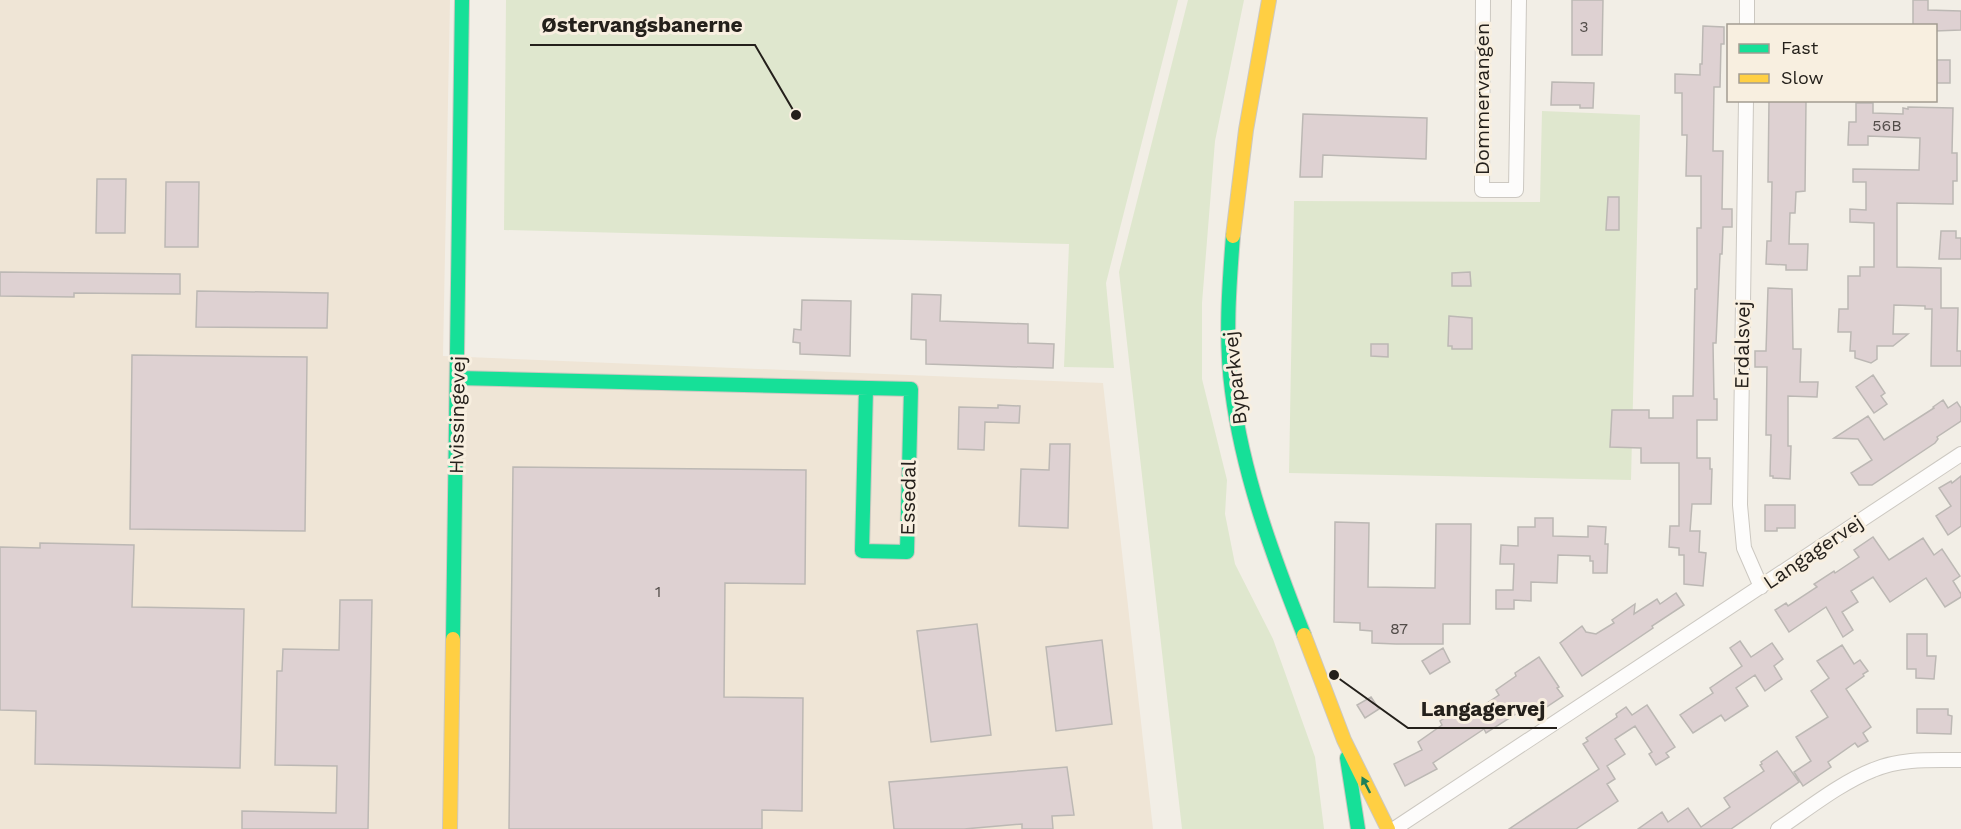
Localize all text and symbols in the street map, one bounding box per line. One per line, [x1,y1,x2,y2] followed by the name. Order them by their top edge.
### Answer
[530,6,755,45] callout: Østervangsbanerne
[541,12,743,37] text: Østervangsbanerne
[1579,17,1589,36] house number: 3
[1470,23,1494,175] street label: Dommervangen
[1727,24,1937,102] legend
[1781,37,1819,58] text: Fast
[1781,67,1824,88] text: Slow
[1872,116,1902,135] house number: 56B
[1729,301,1755,389] street label: Erdalsvej
[1218,330,1252,426] street label: Byparkvej
[444,356,470,474] street label: Hvissingevej
[895,460,921,536] street label: Essedal
[1759,510,1867,594] street label: Langagervej
[655,582,661,601] house number: 1
[1390,619,1408,638] house number: 87
[1408,689,1557,728] callout: Langagervej
[1421,696,1545,721] text: Langagervej
[1362,776,1371,793] one-way arrow

